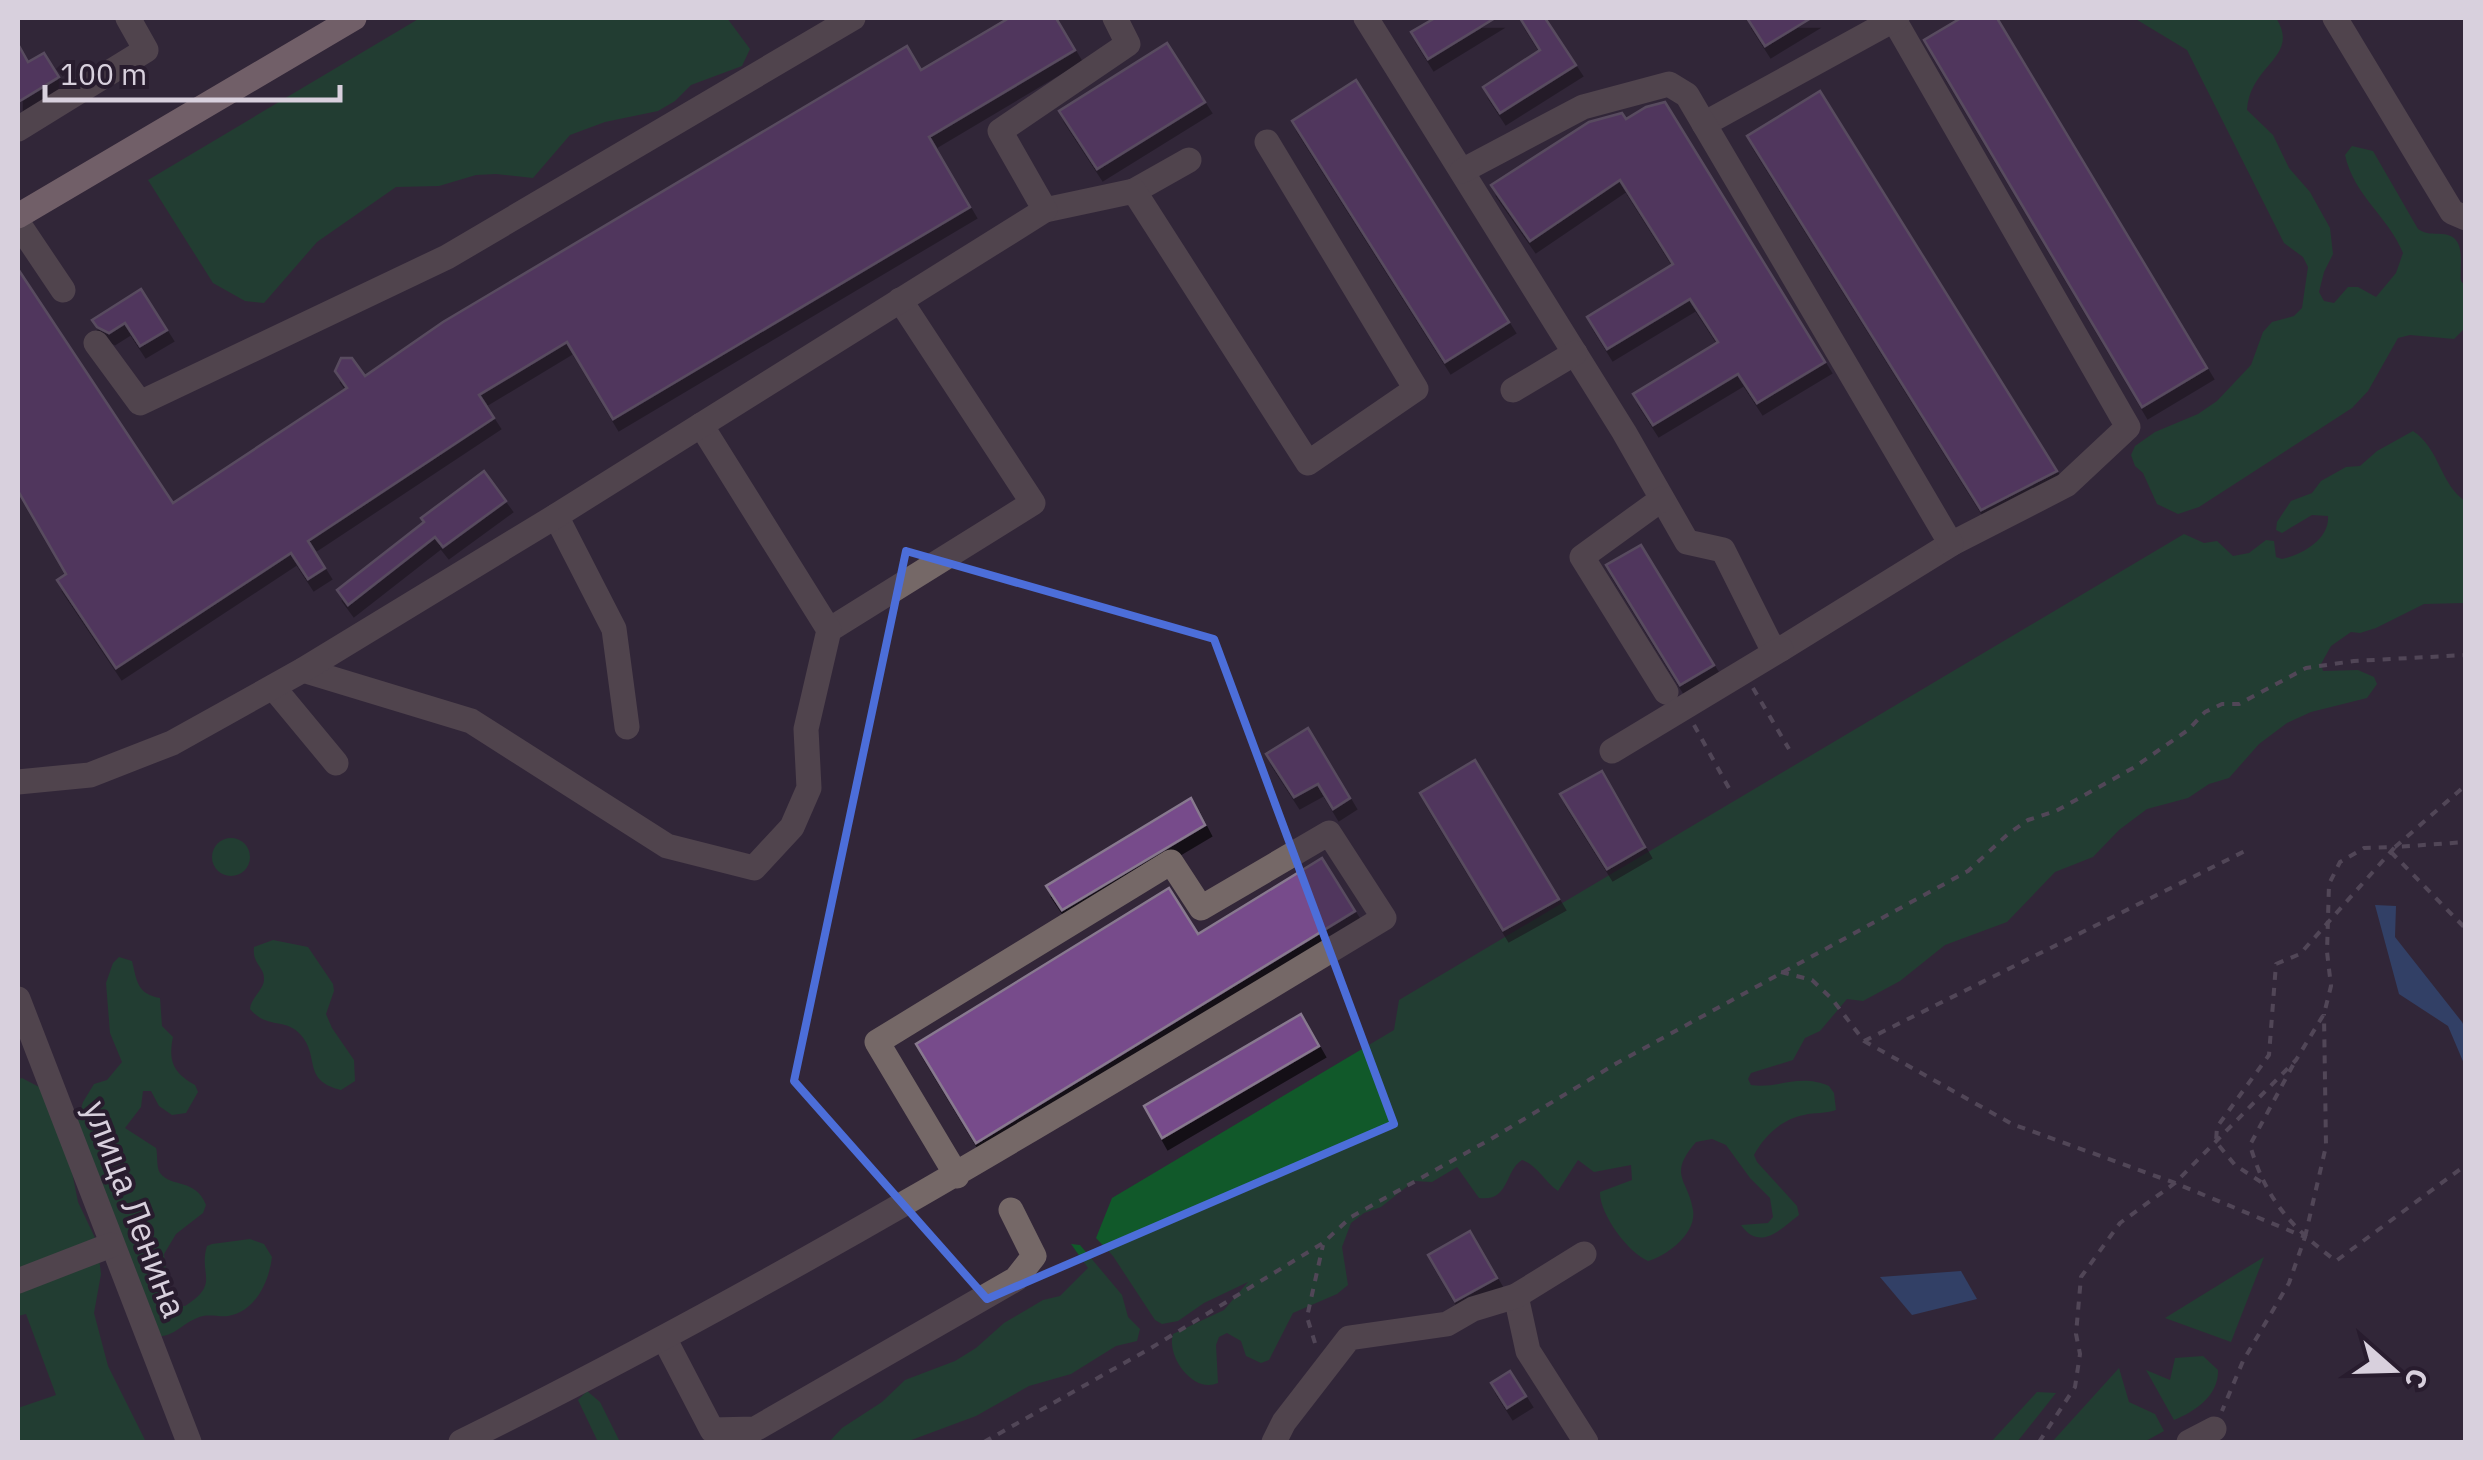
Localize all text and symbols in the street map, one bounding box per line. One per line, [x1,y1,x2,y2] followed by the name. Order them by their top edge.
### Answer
[45,40,340,102] scale bar
[60,54,147,93] text: 100 m
[73,1094,198,1324] street label: улица Ленина
[2343,1320,2443,1420] north arrow
[2396,1364,2437,1394] text: С

